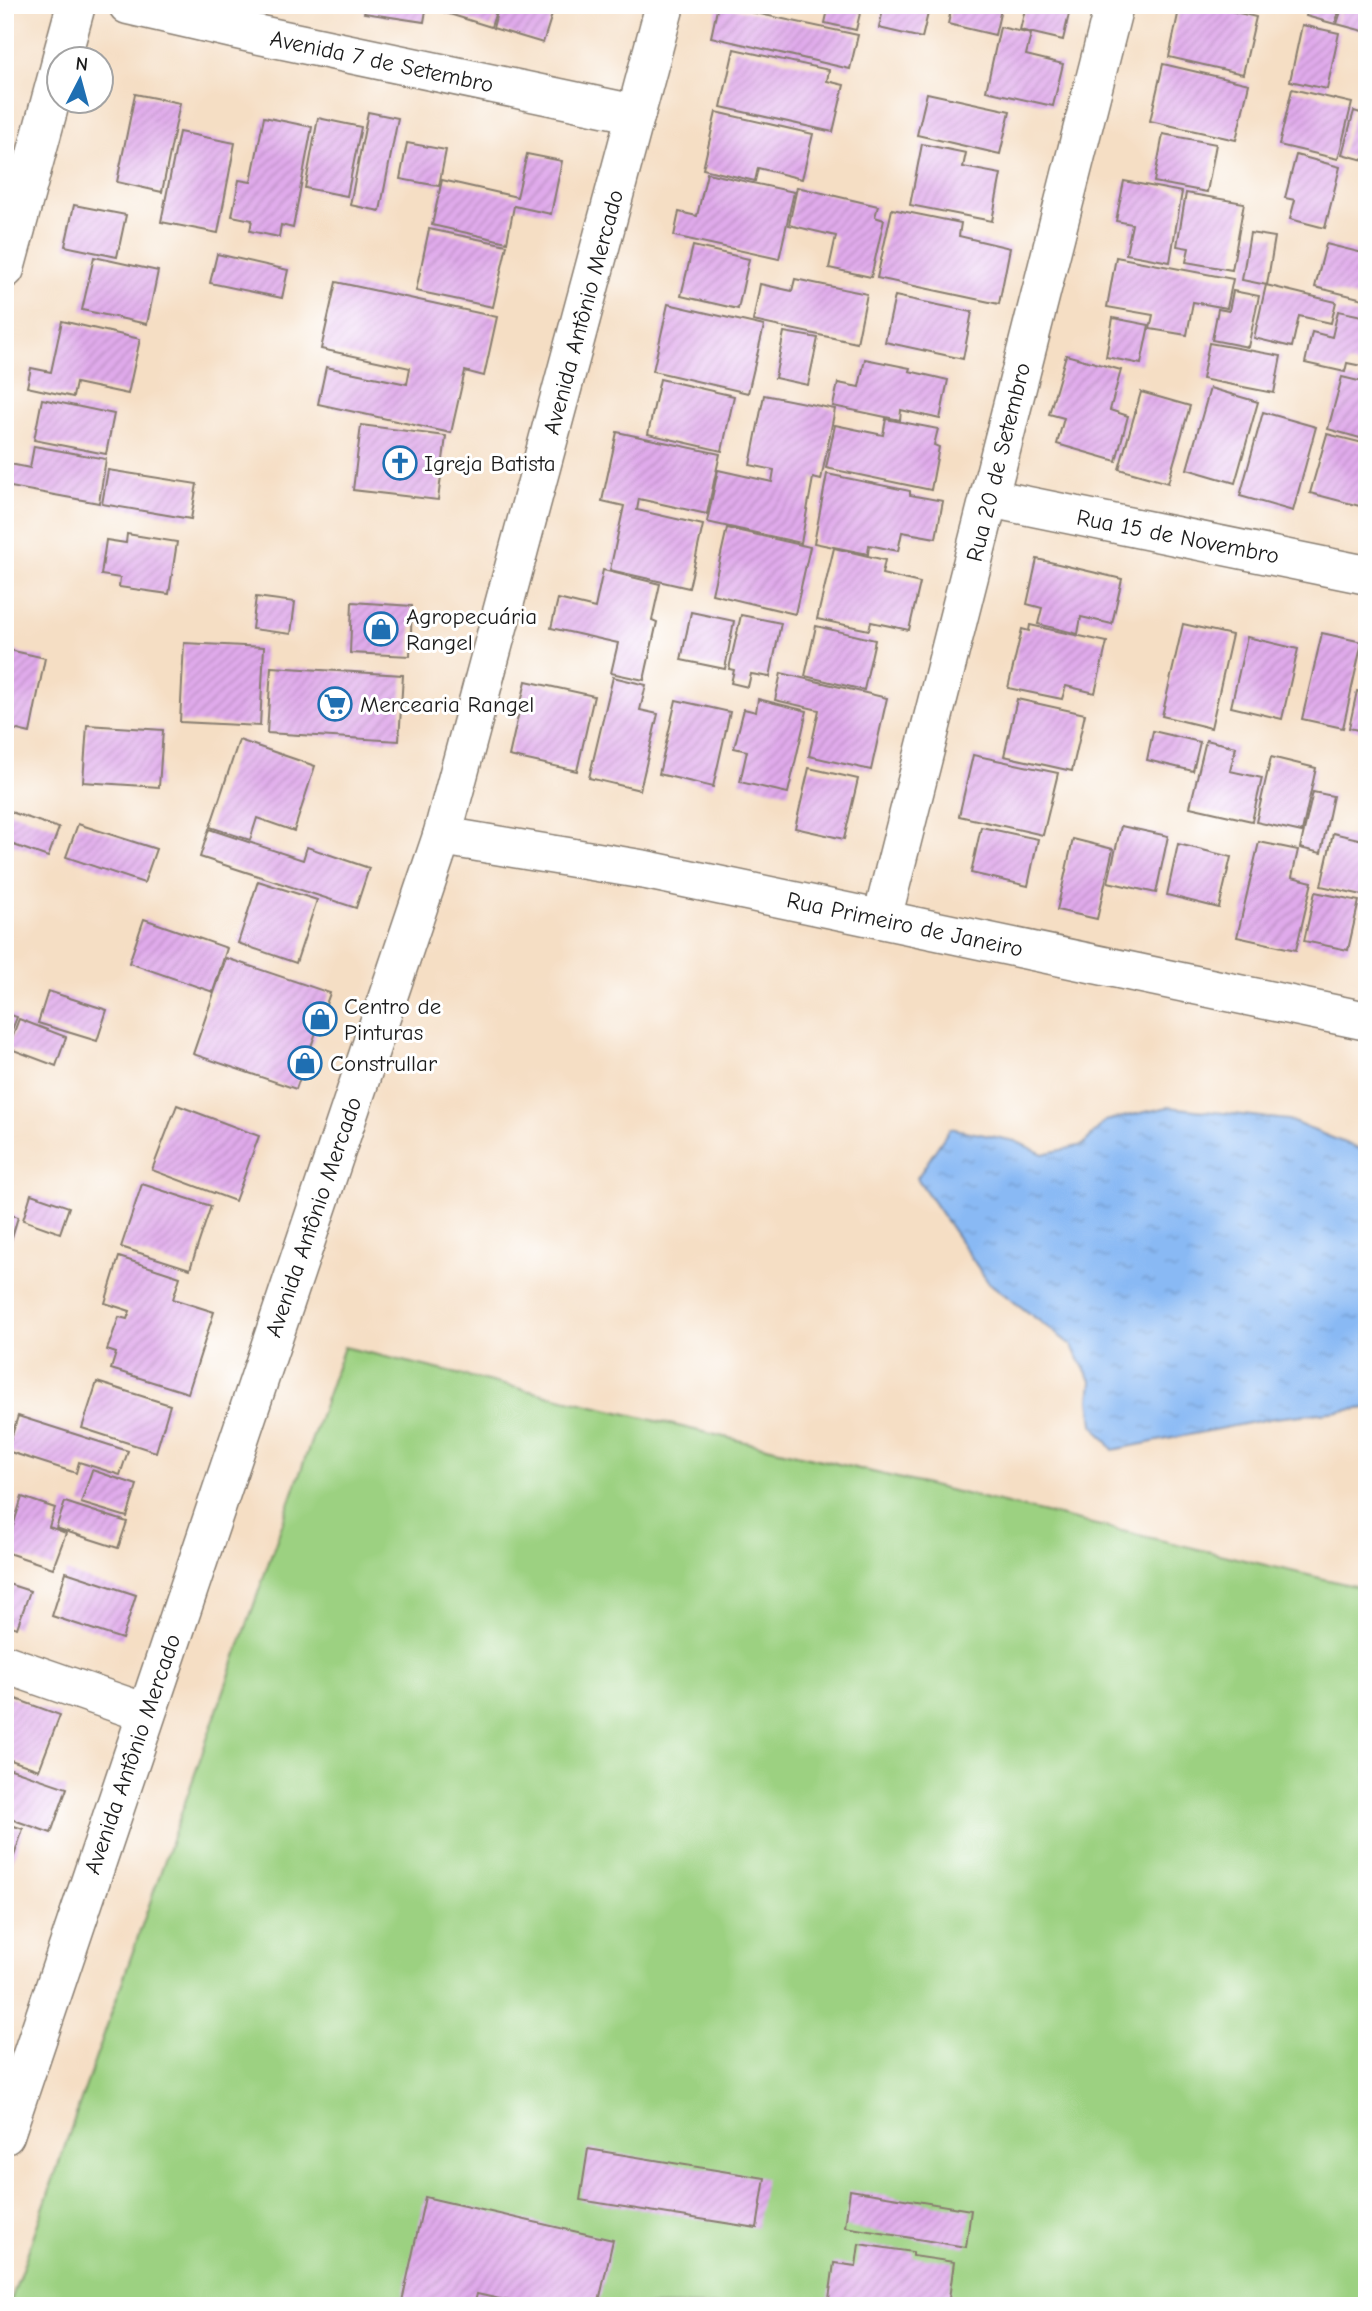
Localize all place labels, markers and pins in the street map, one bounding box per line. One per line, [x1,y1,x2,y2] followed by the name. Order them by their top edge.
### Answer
[381,444,419,482] church icon: Igreja Batista
[424,450,556,477] place label: Igreja Batista
[406,603,537,656] place label: Agropecuária Rangel
[362,610,400,648] shop icon: Agropecuária Rangel
[316,685,354,723] supermarket icon: Mercearia Rangel
[360,691,534,718] place label: Mercearia Rangel
[344,993,441,1046] place label: Centro de Pinturas
[301,1000,339,1038] shop icon: Centro de Pinturas
[286,1044,324,1082] shop icon: Construllar
[330,1050,438,1077] place label: Construllar

